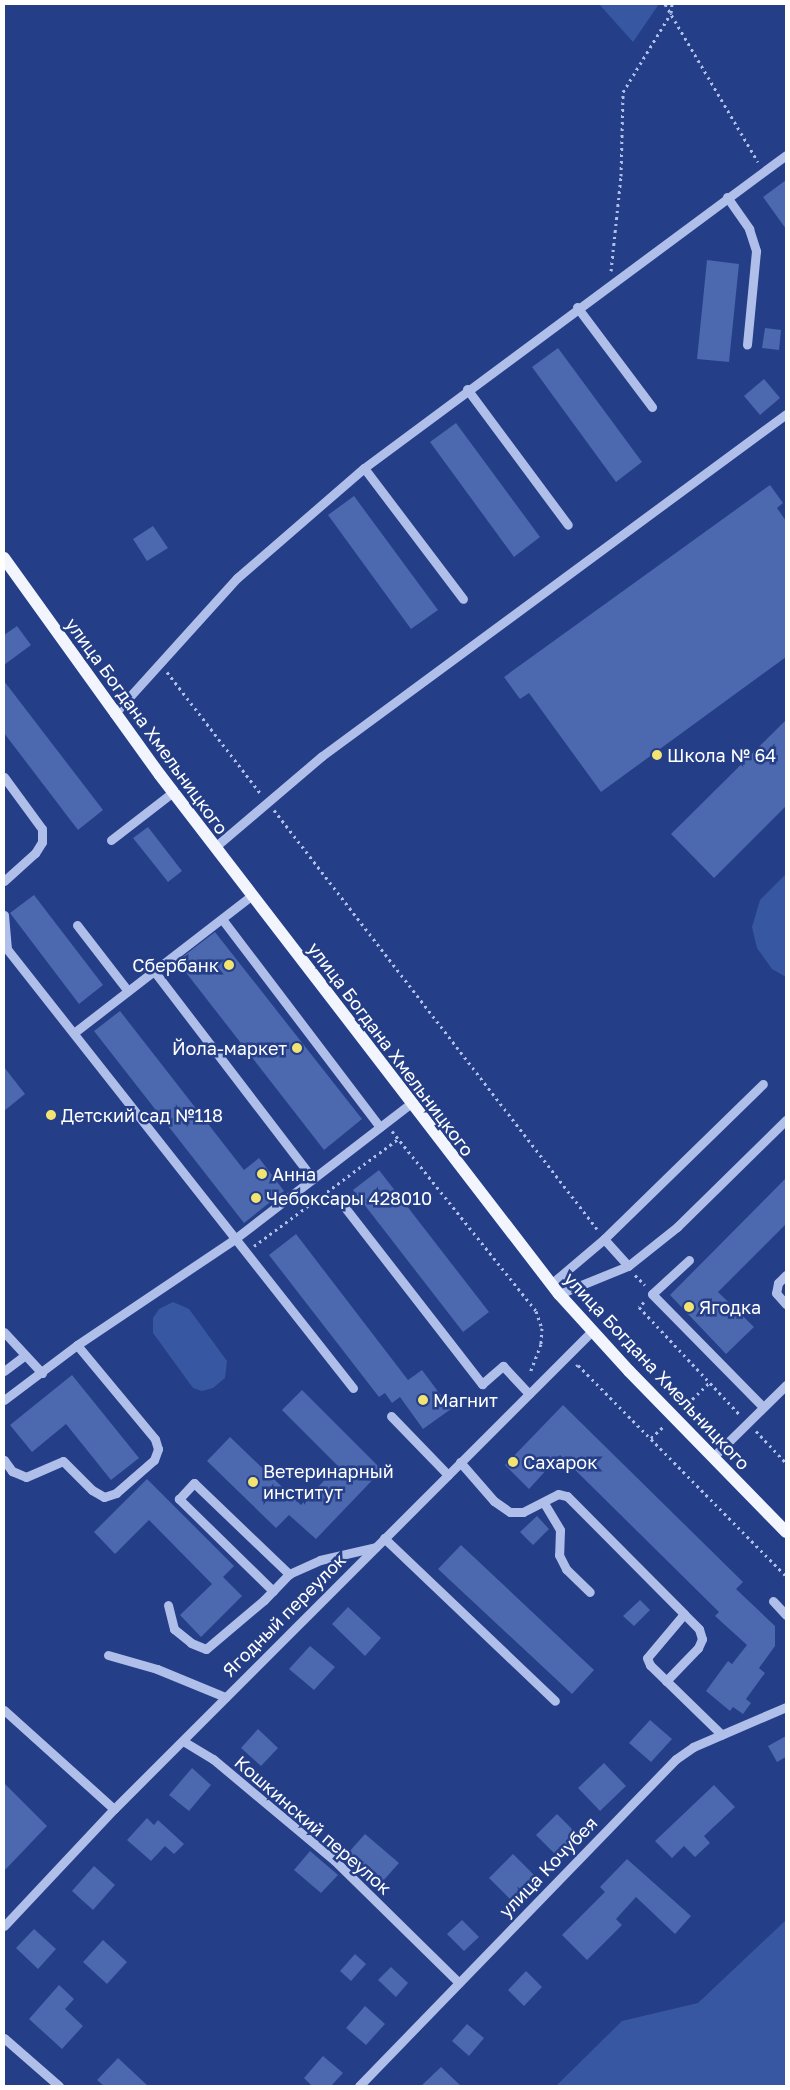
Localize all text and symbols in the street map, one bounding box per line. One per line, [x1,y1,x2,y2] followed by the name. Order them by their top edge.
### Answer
[61,614,233,838] street label: улица Богдана Хмельницкого
[667,744,776,766] place label: Школа № 64
[651,749,663,761] marker: Школа № 64
[303,938,479,1160] street label: улица Богдана Хмельницкого
[132,954,219,976] place label: Сбербанк
[223,959,235,971] marker: Сбербанк
[172,1037,287,1059] place label: Йола-маркет
[291,1042,303,1054] marker: Йола-маркет
[61,1104,223,1126] place label: Детский сад №118
[45,1109,57,1121] marker: Детский сад №118
[272,1163,316,1185] place label: Анна
[256,1168,268,1180] marker: Анна
[266,1187,432,1209] place label: Чебоксары 428010
[250,1192,262,1204] marker: Чебоксары 428010
[560,1268,754,1474] street label: улица Богдана Хмельницкого
[699,1296,761,1318] place label: Ягодка
[683,1301,695,1313] marker: Ягодка
[433,1389,498,1411] place label: Магнит
[417,1394,429,1406] marker: Магнит
[523,1451,598,1473] place label: Сахарок
[507,1456,519,1468] marker: Сахарок
[263,1461,394,1504] place label: Ветеринарный институт
[247,1476,259,1488] marker: Ветеринарный институт
[218,1549,350,1681] street label: Ягодный переулок
[230,1751,396,1899] street label: Кошкинский переулок
[494,1812,602,1922] street label: улица Кочубея

